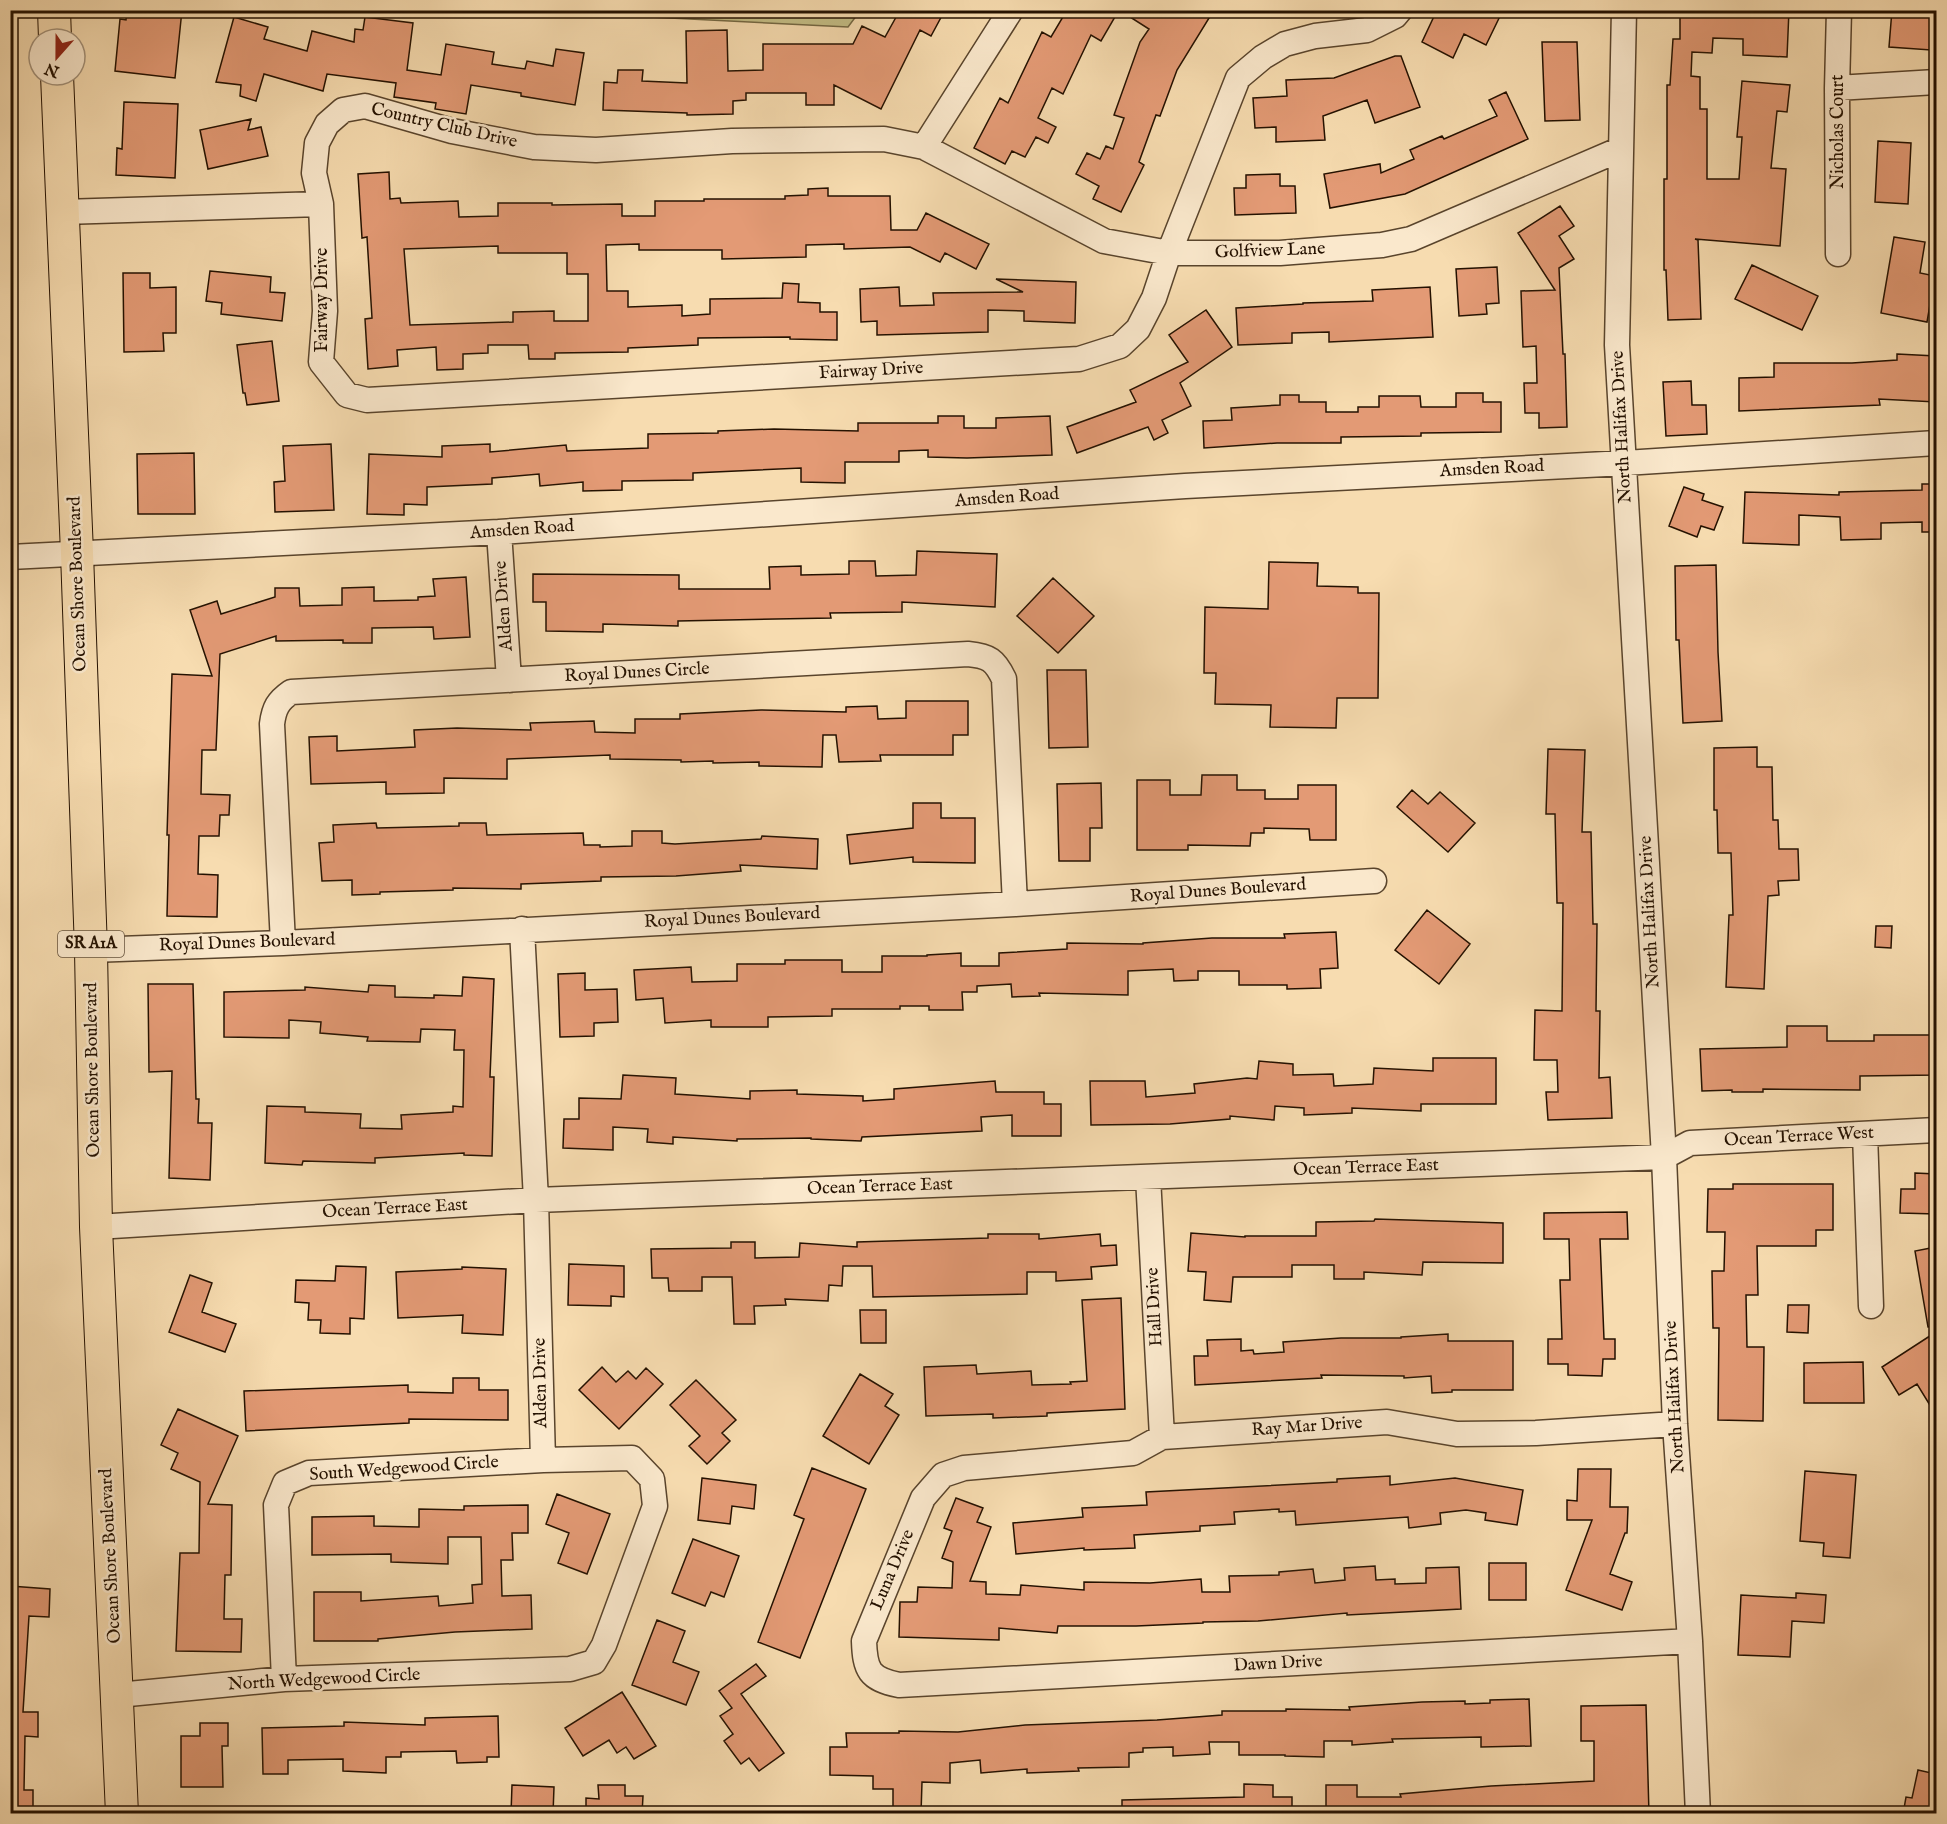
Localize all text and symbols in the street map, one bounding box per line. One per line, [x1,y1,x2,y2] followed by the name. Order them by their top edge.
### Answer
[27,27,87,87] north arrow
[42,57,63,81] text: N
[1827,75,1850,189] street label: Nicholas Court
[369,98,519,154] street label: Country Club Drive
[1214,238,1326,264] street label: Golfview Lane
[311,248,334,352] street label: Fairway Drive
[1607,350,1637,504] street label: North Halifax Drive
[818,357,924,385] street label: Fairway Drive
[1438,455,1545,483] street label: Amsden Road
[953,483,1060,513] street label: Amsden Road
[63,496,93,672] street label: Ocean Shore Boulevard
[468,515,575,545] street label: Amsden Road
[489,560,519,653] street label: Alden Drive
[564,658,710,688] street label: Royal Dunes Circle
[1635,835,1665,989] street label: North Halifax Drive
[1129,873,1307,909] street label: Royal Dunes Boulevard
[643,902,821,934] street label: Royal Dunes Boulevard
[158,928,336,958] street label: Royal Dunes Boulevard
[58,931,124,957] road number: SR A1A
[80,982,106,1158] street label: Ocean Shore Boulevard
[1724,1122,1874,1152] street label: Ocean Terrace West
[1293,1154,1439,1182] street label: Ocean Terrace East
[807,1173,953,1201] street label: Ocean Terrace East
[322,1194,468,1224] street label: Ocean Terrace East
[1141,1267,1169,1347] street label: Hall Drive
[1660,1320,1690,1474] street label: North Halifax Drive
[529,1338,553,1429] street label: Alden Drive
[1251,1412,1363,1442] street label: Ray Mar Drive
[309,1451,499,1487] street label: South Wedgewood Circle
[95,1467,127,1644] street label: Ocean Shore Boulevard
[866,1526,920,1614] street label: Luna Drive
[1233,1650,1323,1678] street label: Dawn Drive
[227,1663,421,1697] street label: North Wedgewood Circle

